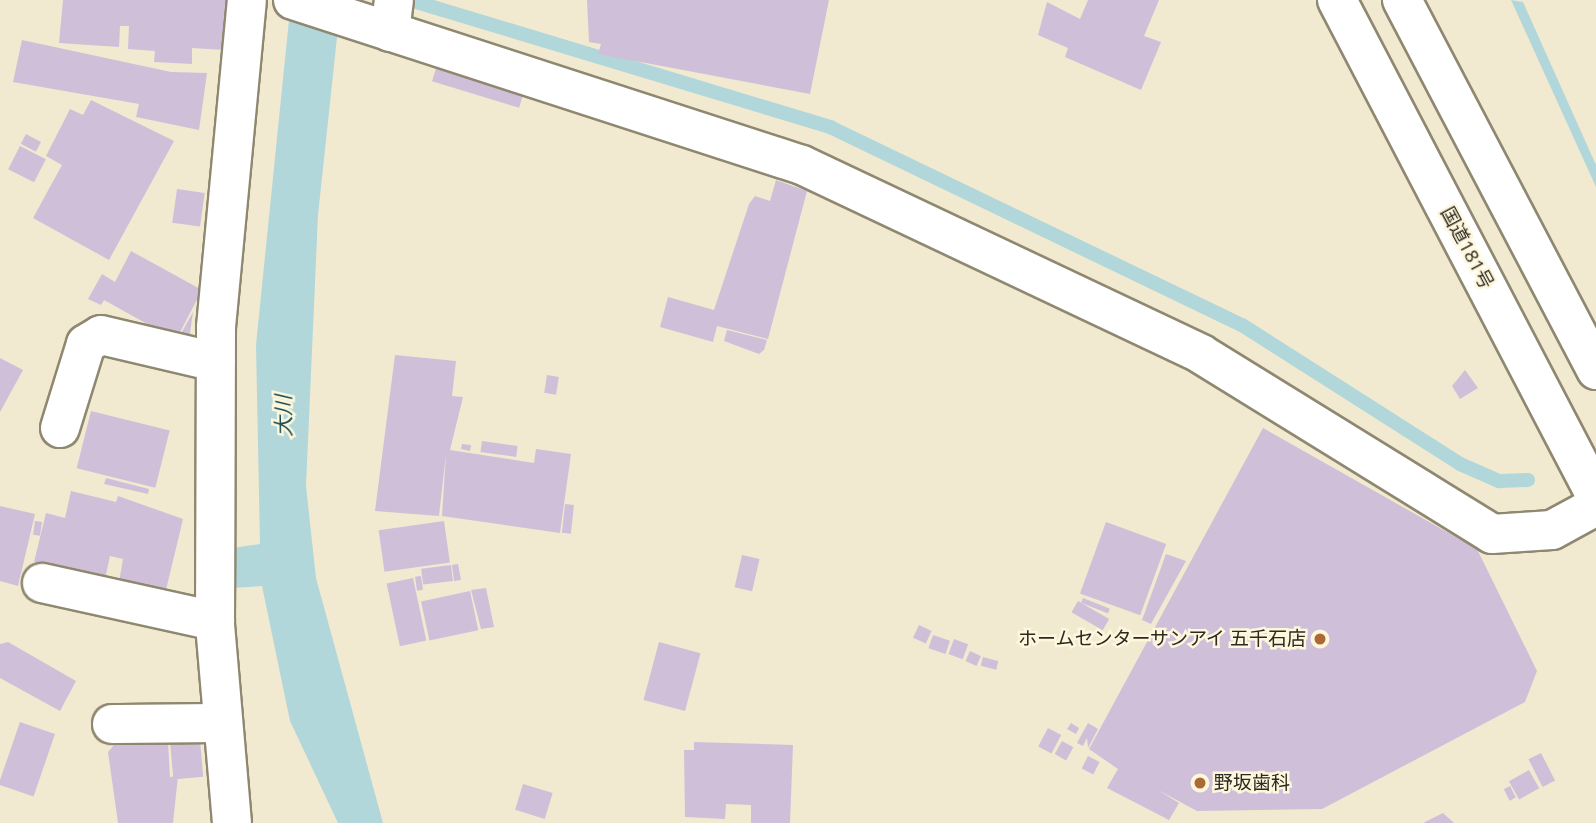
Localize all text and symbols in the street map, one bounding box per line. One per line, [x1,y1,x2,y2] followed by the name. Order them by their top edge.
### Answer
[1436,203,1498,293] street label: 国道181号
[270,395,296,437] water label: 大川
[1016,628,1306,650] place label: ホームセンターサンアイ 五千石店
[1312,631,1328,647] marker: ホームセンターサンアイ 五千石店
[1214,772,1290,794] place label: 野坂歯科
[1192,775,1208,791] marker: 野坂歯科

